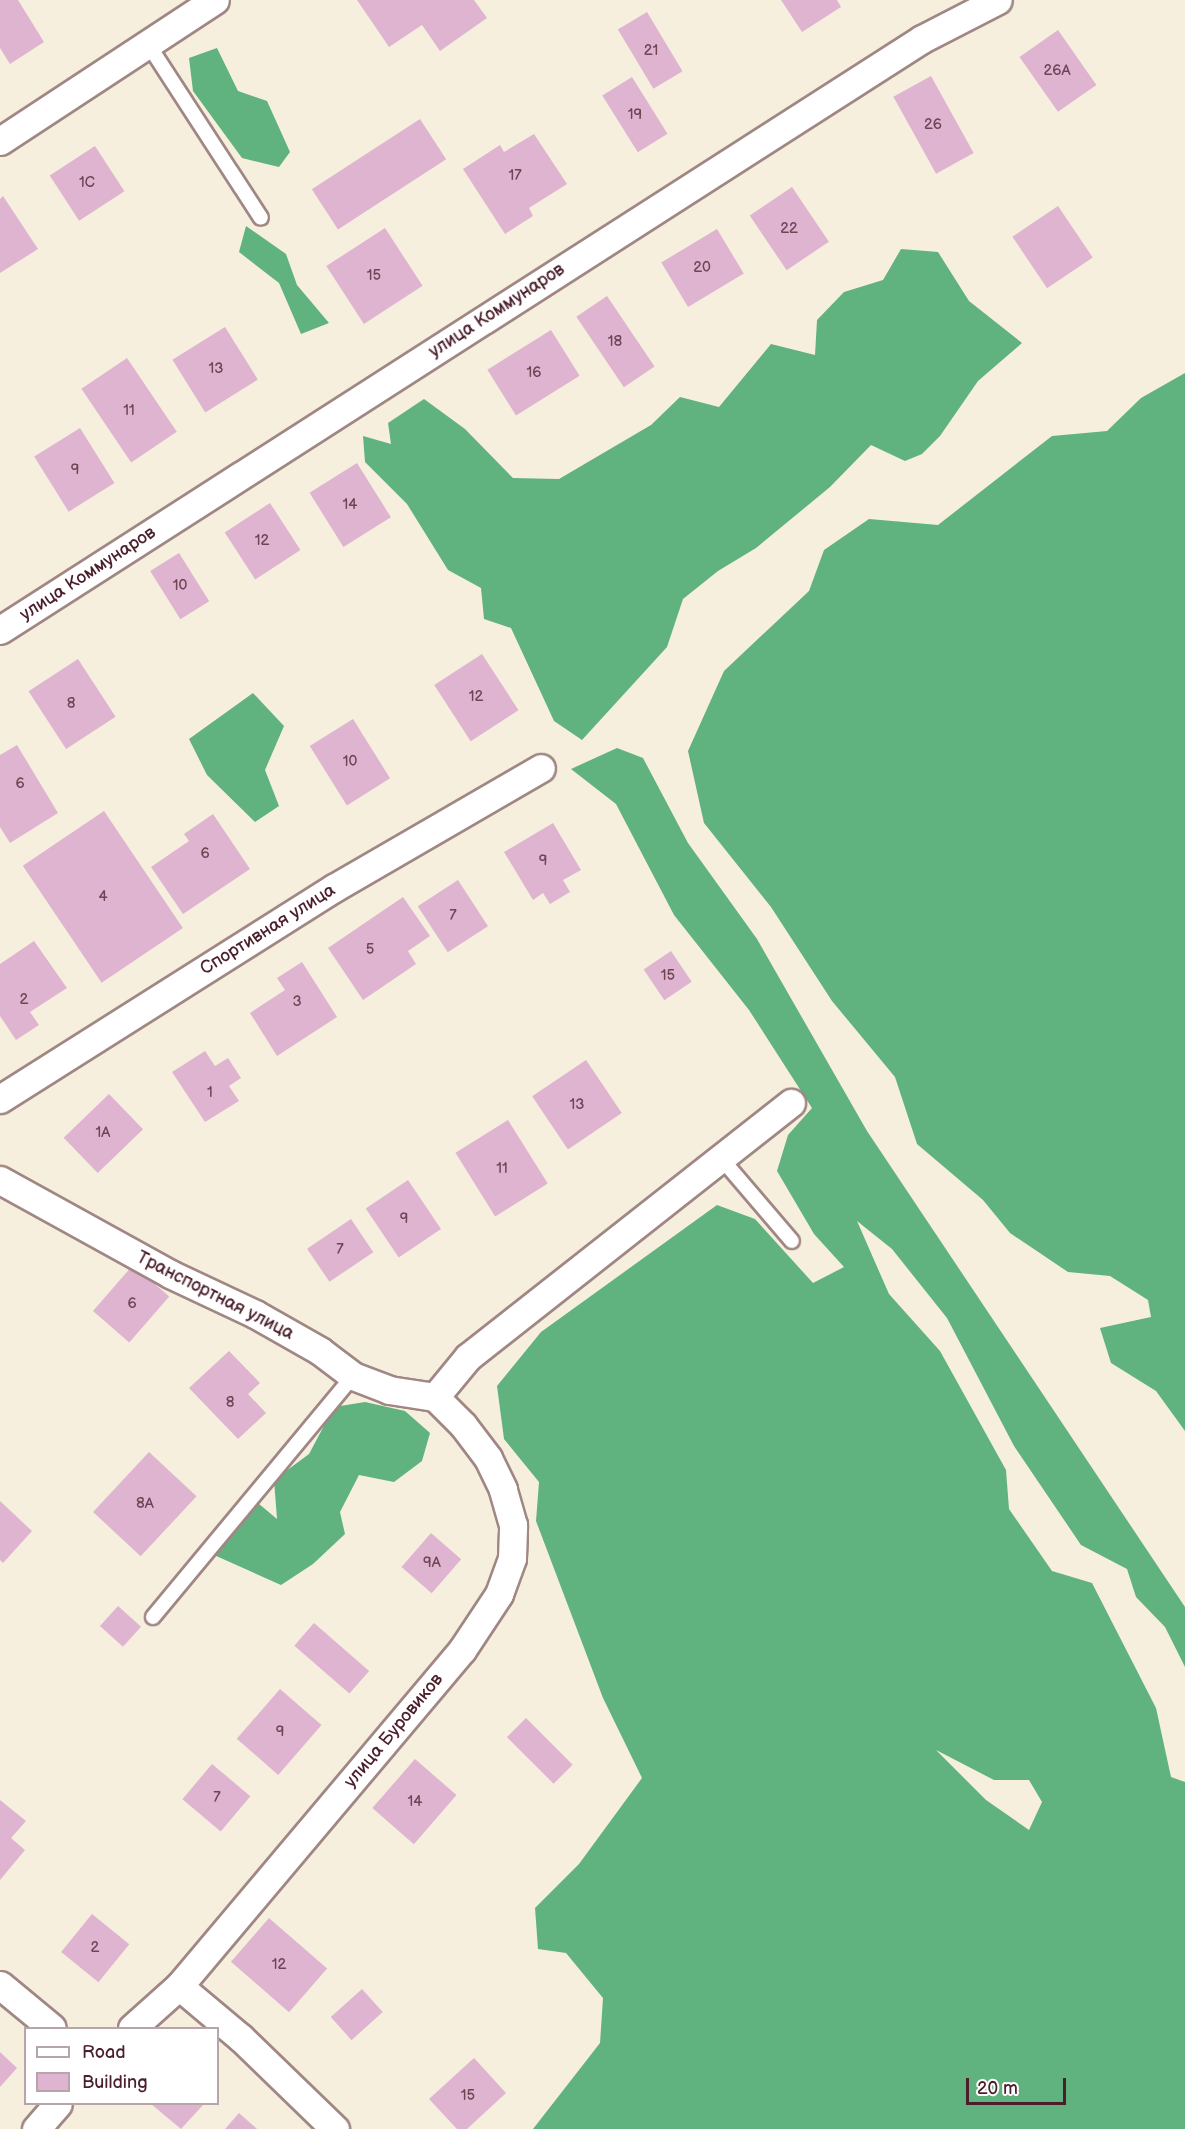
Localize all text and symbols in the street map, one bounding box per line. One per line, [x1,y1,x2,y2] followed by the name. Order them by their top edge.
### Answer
[644,42,658,60] house number: 21
[1043,62,1071,80] house number: 26А
[628,106,642,124] house number: 19
[924,116,942,134] house number: 26
[508,167,522,185] house number: 17
[79,174,95,192] house number: 1С
[780,220,798,238] house number: 22
[425,259,569,363] street label: улица Коммунаров
[693,259,711,277] house number: 20
[367,267,381,285] house number: 15
[608,333,622,351] house number: 18
[208,360,224,378] house number: 13
[527,364,541,382] house number: 16
[123,402,135,420] house number: 11
[71,461,79,479] house number: 9
[343,496,357,514] house number: 14
[16,522,160,626] street label: улица Коммунаров
[255,532,269,550] house number: 12
[173,577,187,595] house number: 10
[469,688,483,706] house number: 12
[67,695,75,713] house number: 8
[343,753,357,771] house number: 10
[15,775,25,793] house number: 6
[200,845,210,863] house number: 6
[539,852,547,870] house number: 9
[197,880,339,980] street label: Спортивная улица
[98,888,108,906] house number: 4
[449,907,457,925] house number: 7
[366,941,374,959] house number: 5
[661,967,675,985] house number: 15
[20,991,28,1009] house number: 2
[292,993,302,1011] house number: 3
[207,1084,213,1102] house number: 1
[569,1096,585,1114] house number: 13
[96,1124,110,1142] house number: 1А
[496,1160,508,1178] house number: 11
[400,1210,408,1228] house number: 9
[336,1241,344,1259] house number: 7
[133,1247,297,1345] street label: Транспортная улица
[127,1295,137,1313] house number: 6
[226,1394,234,1412] house number: 8
[136,1495,154,1513] house number: 8А
[423,1554,441,1572] house number: 9А
[340,1669,448,1793] street label: улица Буровиков
[276,1723,284,1741] house number: 9
[213,1789,221,1807] house number: 7
[408,1793,422,1811] house number: 14
[91,1939,99,1957] house number: 2
[272,1956,286,1974] house number: 12
[24,2027,219,2105] legend
[82,2042,126,2063] text: Road
[969,2066,1070,2104] scale bar
[82,2072,148,2093] text: Building
[977,2078,1018,2099] text: 20 m
[461,2087,475,2105] house number: 15

